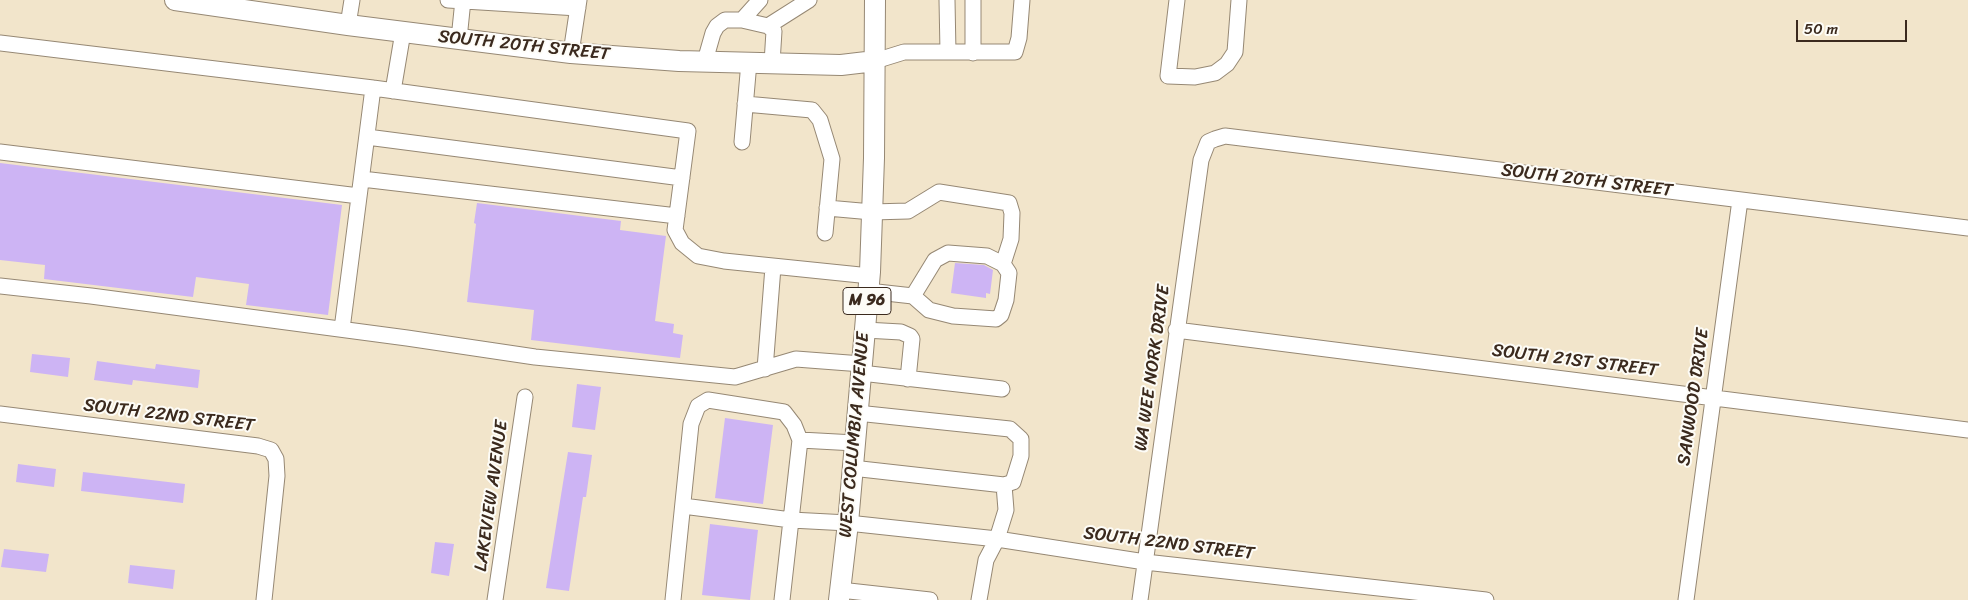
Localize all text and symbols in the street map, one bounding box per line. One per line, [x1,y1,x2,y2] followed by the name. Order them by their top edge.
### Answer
[1798,10,1909,42] scale bar
[1804,16,1838,42] text: 50 m
[437,26,611,66] street label: SOUTH 20TH STREET
[1500,160,1674,202] street label: SOUTH 20TH STREET
[1131,284,1175,452] street label: WA WEE NORK DRIVE
[843,288,891,314] road number: M 96
[1674,327,1714,467] street label: SANWOOD DRIVE
[835,331,875,539] street label: WEST COLUMBIA AVENUE
[1491,340,1659,382] street label: SOUTH 21ST STREET
[82,395,256,437] street label: SOUTH 22ND STREET
[471,419,513,573] street label: LAKEVIEW AVENUE
[1082,523,1256,565] street label: SOUTH 22ND STREET

